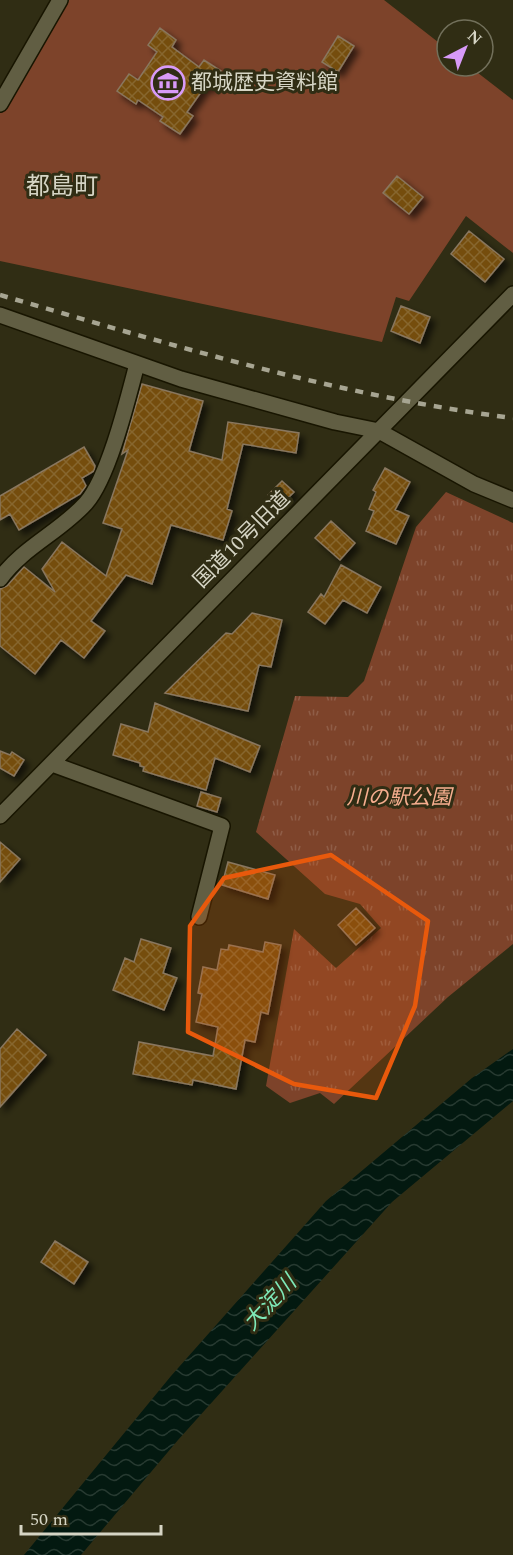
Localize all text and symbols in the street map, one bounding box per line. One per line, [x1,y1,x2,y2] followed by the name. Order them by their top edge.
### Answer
[435,18,495,78] north arrow
[461,24,487,51] text: N
[150,65,186,101] museum icon: 都城歴史資料館
[191,67,338,99] place label: 都城歴史資料館
[26,169,98,205] district label: 都島町
[186,484,298,596] street label: 国道10号旧道
[347,782,454,814] park label: 川の駅公園
[235,1266,306,1338] water label: 大淀川
[21,1498,160,1536] scale bar
[30,1506,68,1533] text: 50 m

